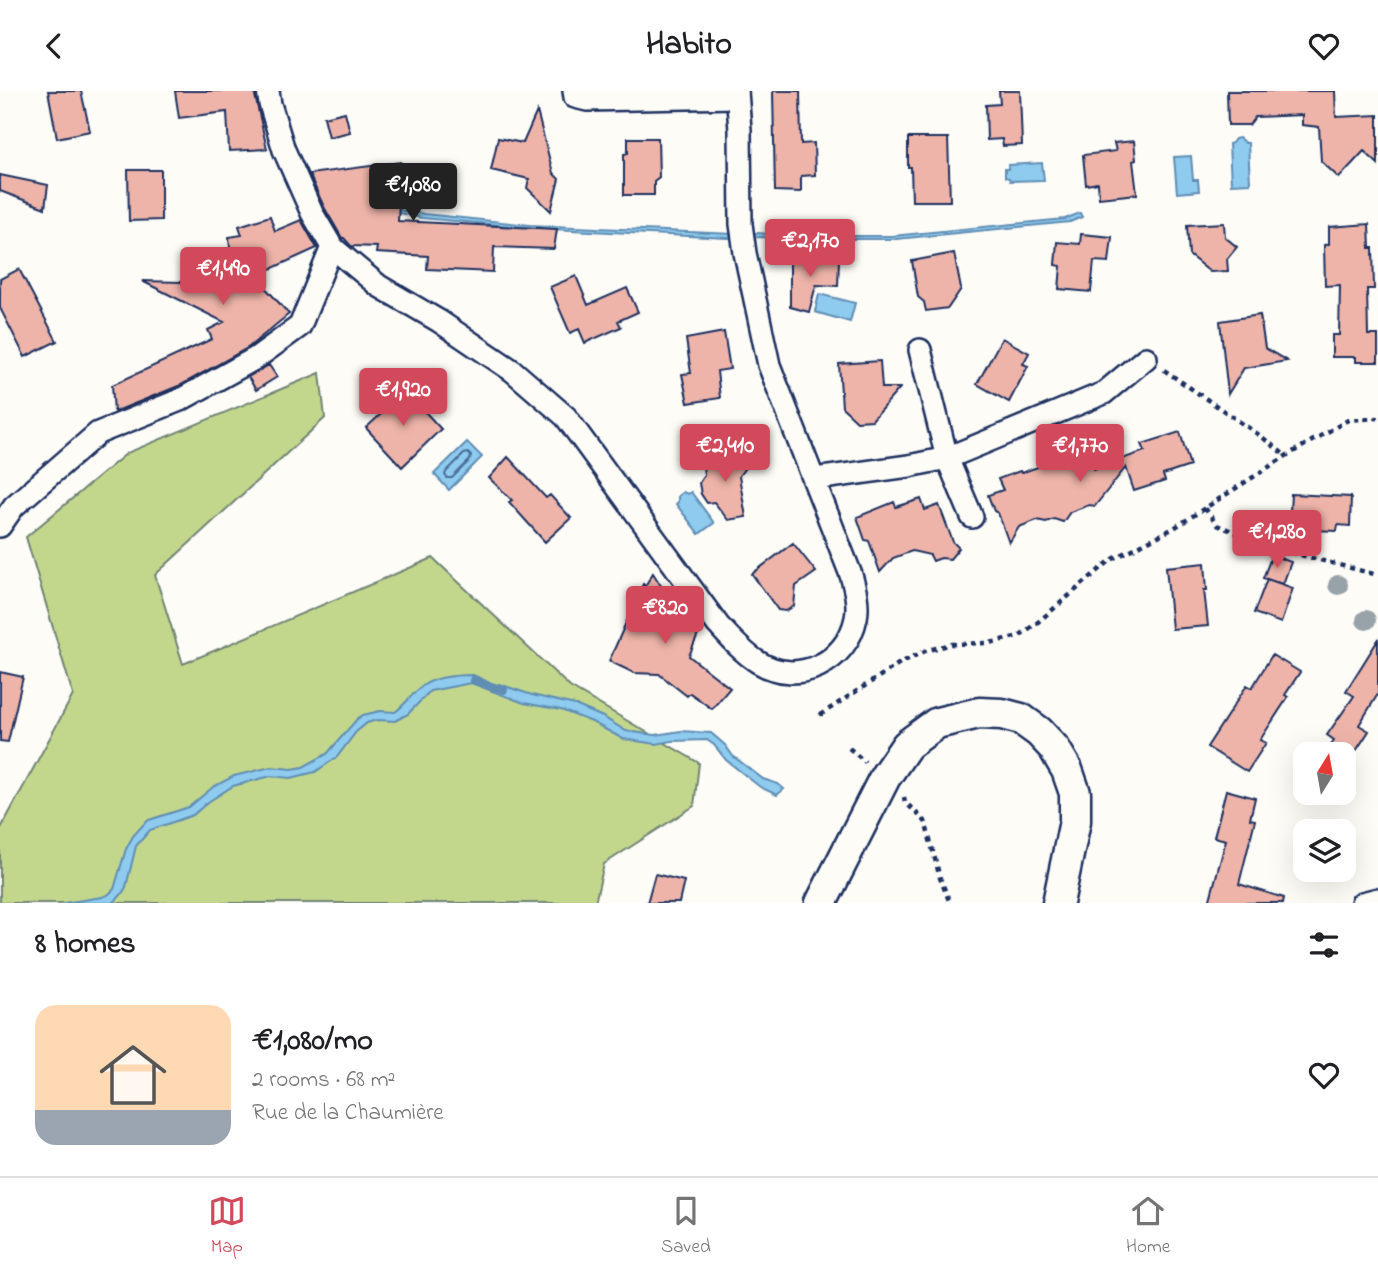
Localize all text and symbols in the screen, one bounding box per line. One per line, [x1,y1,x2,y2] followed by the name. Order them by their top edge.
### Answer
[646,22,732,69] text: Habito
[35,27,73,65] icon: back
[1305,27,1343,65] icon: heart
[356,163,470,223] pin: €1,080
[385,169,441,202] text: €1,080
[753,219,867,279] pin: €2,170
[781,225,839,258] text: €2,170
[166,247,280,307] pin: €1,490
[196,253,250,286] text: €1,490
[346,369,460,428] pin: €1,920
[375,374,431,407] text: €1,920
[668,425,782,484] pin: €2,410
[1023,425,1137,484] pin: €1,770
[696,430,754,463] text: €2,410
[1052,430,1108,463] text: €1,770
[1220,511,1334,570] pin: €1,280
[1248,516,1306,549] text: €1,280
[624,587,706,646] pin: €820
[642,592,688,625] text: €820
[1293,742,1356,805] north arrow
[1293,742,1356,882] map controls
[1293,819,1356,882] button: layers
[35,923,136,967] text: 8 homes
[1305,926,1343,964] icon: filters
[252,1020,373,1064] text: €1,080/mo
[91,1033,175,1117] icon: home
[1305,1056,1343,1094] icon: heart
[252,1064,395,1097] text: 2 rooms · 68 m²
[252,1097,444,1130] text: Rue de la Chaumière
[208,1192,246,1261] tab: Map
[661,1192,711,1261] tab: Saved
[1126,1192,1170,1261] tab: Home

